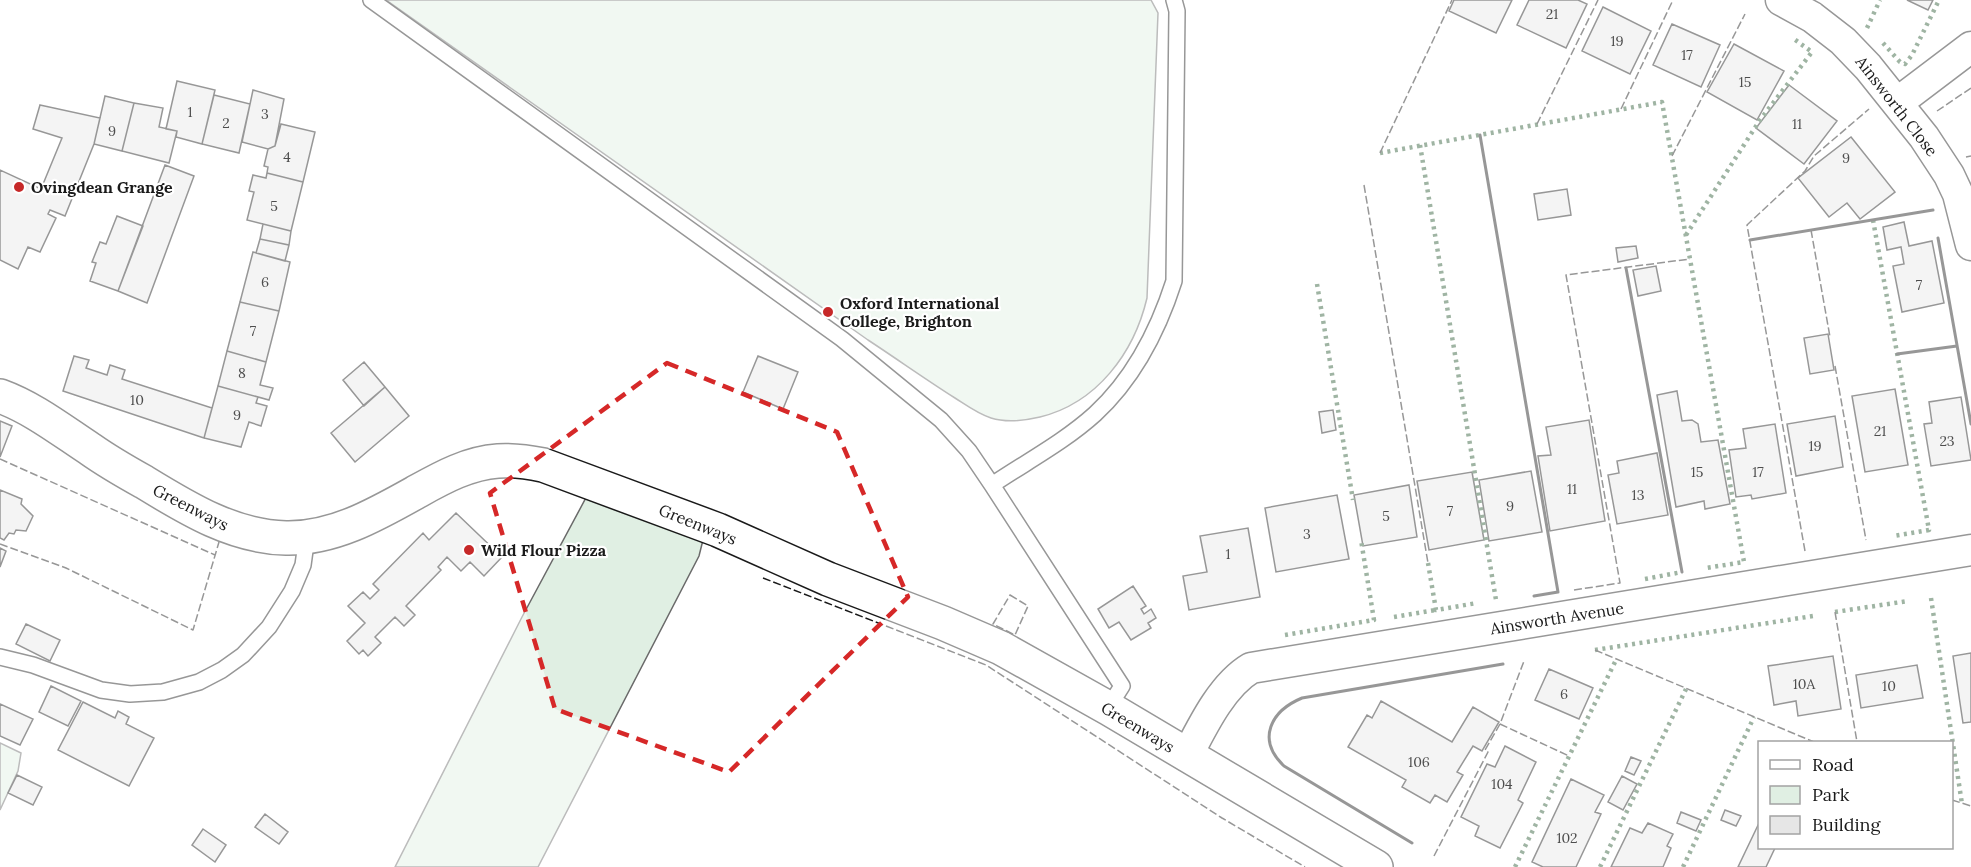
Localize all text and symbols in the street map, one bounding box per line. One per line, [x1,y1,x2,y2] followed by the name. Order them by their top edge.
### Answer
[1546,5,1558,23] house number: 21
[1610,32,1624,50] house number: 19
[1681,46,1693,64] house number: 17
[1851,51,1943,160] street label: Ainsworth Close
[1739,73,1751,91] house number: 15
[187,103,193,121] house number: 1
[261,105,269,123] house number: 3
[222,114,230,132] house number: 2
[1792,115,1802,133] house number: 11
[108,122,116,140] house number: 9
[283,148,291,166] house number: 4
[1842,149,1850,167] house number: 9
[31,177,173,197] place label: Ovingdean Grange
[12,180,26,194] marker: Ovingdean Grange
[270,197,278,215] house number: 5
[261,273,269,291] house number: 6
[1916,276,1923,294] house number: 7
[840,293,999,331] place label: Oxford International College, Brighton
[821,305,835,319] marker: Oxford International College, Brighton
[250,322,257,340] house number: 7
[238,364,246,382] house number: 8
[130,391,144,409] house number: 10
[233,406,241,424] house number: 9
[1874,422,1886,440] house number: 21
[1939,432,1955,450] house number: 23
[1808,437,1822,455] house number: 19
[1691,463,1703,481] house number: 15
[1752,463,1764,481] house number: 17
[150,479,232,535] street label: Greenways
[1567,480,1577,498] house number: 11
[1632,486,1645,504] house number: 13
[1506,497,1514,515] house number: 9
[656,499,740,549] street label: Greenways
[1447,502,1454,520] house number: 7
[1382,507,1390,525] house number: 5
[1303,525,1311,543] house number: 3
[481,540,607,560] place label: Wild Flour Pizza
[462,543,476,557] marker: Wild Flour Pizza
[1225,545,1231,563] house number: 1
[1488,598,1626,639] street label: Ainsworth Avenue
[1793,675,1816,693] house number: 10A
[1882,677,1896,695] house number: 10
[1560,685,1568,703] house number: 6
[1098,697,1178,757] street label: Greenways
[1758,741,1953,849] legend
[1408,753,1430,771] house number: 106
[1812,753,1854,776] text: Road
[1491,775,1513,793] house number: 104
[1812,783,1850,806] text: Park
[1812,813,1882,836] text: Building
[1556,829,1578,847] house number: 102

